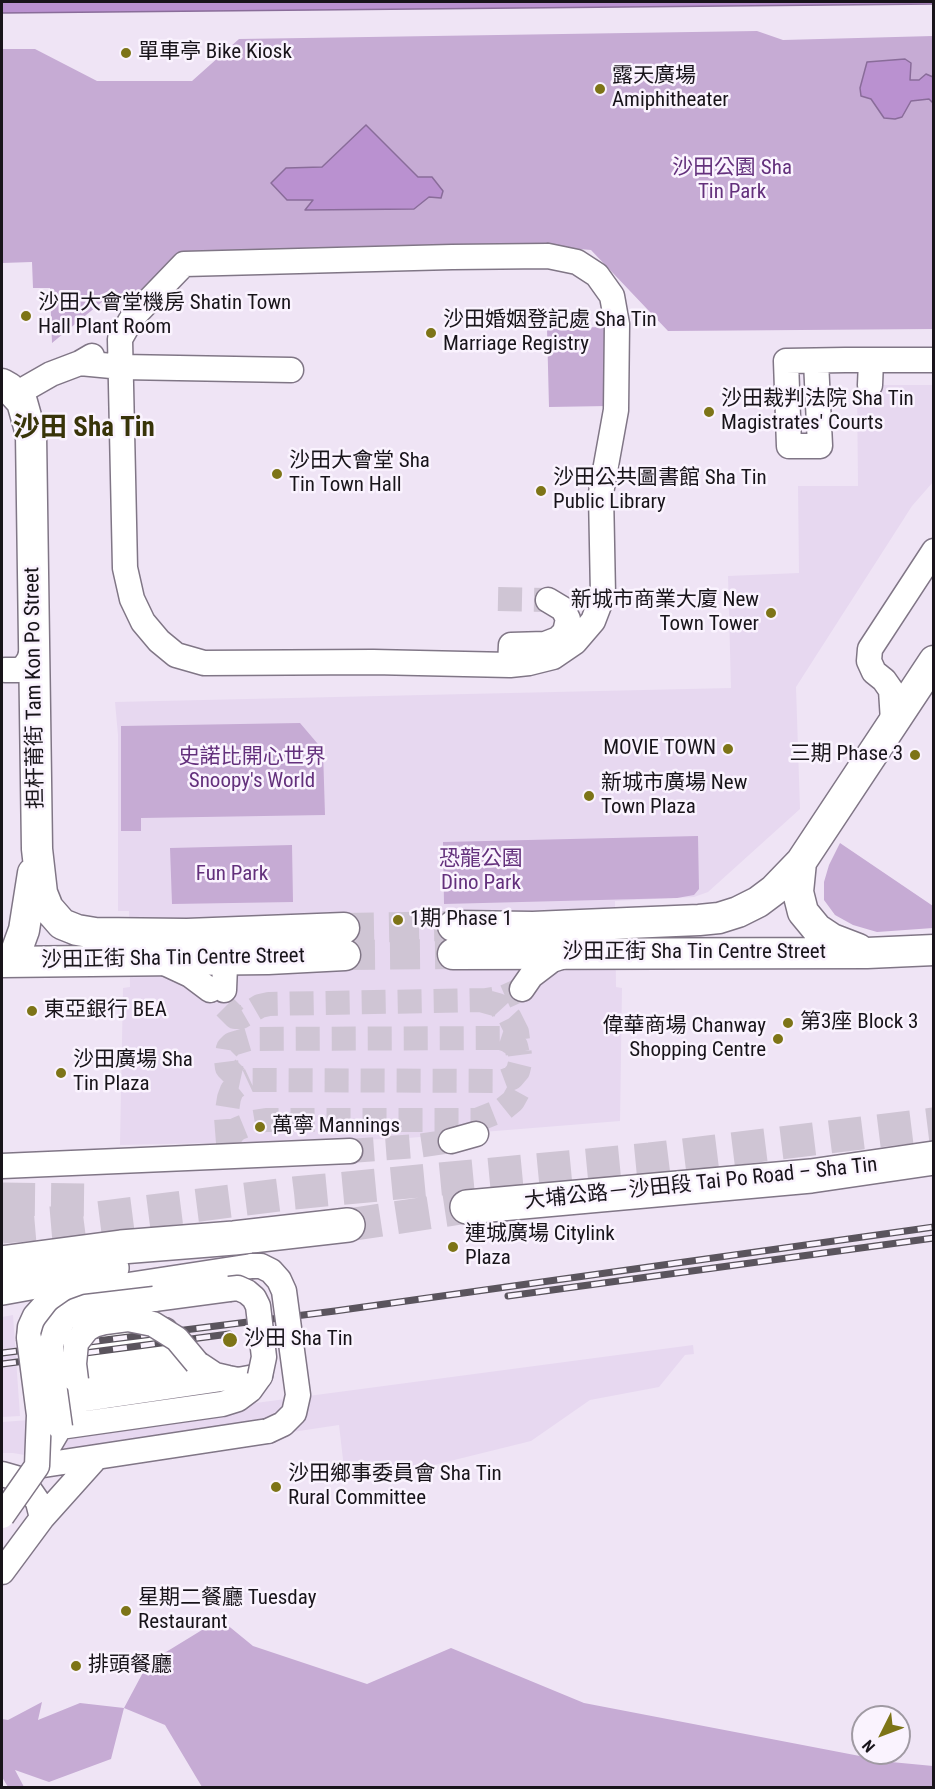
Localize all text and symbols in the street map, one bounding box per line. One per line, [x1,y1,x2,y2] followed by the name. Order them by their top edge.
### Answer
[138,40,292,66] place label: 單車亭 Bike Kiosk
[119,46,133,60] marker: 單車亭 Bike Kiosk
[612,64,729,114] place label: 露天廣場 Amiphitheater
[593,82,607,96] marker: 露天廣場 Amiphitheater
[672,156,792,206] park label: 沙田公園 Sha Tin Park
[38,291,291,341] place label: 沙田大會堂機房 Shatin Town Hall Plant Room
[443,308,657,358] place label: 沙田婚姻登記處 Sha Tin Marriage Registry
[19,309,33,323] marker: 沙田大會堂機房 Shatin Town Hall Plant Room
[424,326,438,340] marker: 沙田婚姻登記處 Sha Tin Marriage Registry
[721,387,914,437] place label: 沙田裁判法院 Sha Tin Magistrates' Courts
[702,405,716,419] marker: 沙田裁判法院 Sha Tin Magistrates' Courts
[13,413,155,445] district label: 沙田 Sha Tin
[289,449,430,499] place label: 沙田大會堂 Sha Tin Town Hall
[553,466,767,516] place label: 沙田公共圖書館 Sha Tin Public Library
[270,467,284,481] marker: 沙田大會堂 Sha Tin Town Hall
[534,484,548,498] marker: 沙田公共圖書館 Sha Tin Public Library
[20,567,50,809] street label: 担杆莆街 Tam Kon Po Street
[571,588,759,638] place label: 新城市商業大廈 New Town Tower
[764,606,778,620] marker: 新城市商業大廈 New Town Tower
[603,736,716,762] place label: MOVIE TOWN
[721,742,735,756] marker: MOVIE TOWN
[790,742,903,768] place label: 三期 Phase 3
[179,745,325,795] park label: 史諾比開心世界 Snoopy's World
[908,748,922,762] marker: 三期 Phase 3
[601,771,747,821] place label: 新城市廣場 New Town Plaza
[582,789,596,803] marker: 新城市廣場 New Town Plaza
[439,847,523,897] park label: 恐龍公園 Dino Park
[196,862,268,888] park label: Fun Park
[410,907,513,933] place label: 1期 Phase 1
[391,913,405,927] marker: 1期 Phase 1
[562,940,826,966] street label: 沙田正街 Sha Tin Centre Street
[41,944,305,974] street label: 沙田正街 Sha Tin Centre Street
[44,998,167,1024] place label: 東亞銀行 BEA
[25,1004,39,1018] marker: 東亞銀行 BEA
[800,1010,918,1036] place label: 第3座 Block 3
[603,1014,766,1064] place label: 偉華商場 Chanway Shopping Centre
[781,1016,795,1030] marker: 第3座 Block 3
[771,1032,785,1046] marker: 偉華商場 Chanway Shopping Centre
[73,1048,193,1098] place label: 沙田廣場 Sha Tin Plaza
[54,1066,68,1080] marker: 沙田廣場 Sha Tin Plaza
[272,1114,400,1140] place label: 萬寧 Mannings
[253,1120,267,1134] marker: 萬寧 Mannings
[523,1153,879,1215] street label: 大埔公路－沙田段 Tai Po Road – Sha Tin
[465,1222,615,1272] place label: 連城廣場 Citylink Plaza
[446,1240,460,1254] marker: 連城廣場 Citylink Plaza
[244,1327,353,1353] place label: 沙田 Sha Tin
[221,1331,239,1349] marker: 沙田 Sha Tin
[288,1462,502,1512] place label: 沙田鄉事委員會 Sha Tin Rural Committee
[269,1480,283,1494] marker: 沙田鄉事委員會 Sha Tin Rural Committee
[138,1586,316,1636] place label: 星期二餐廳 Tuesday Restaurant
[119,1604,133,1618] marker: 星期二餐廳 Tuesday Restaurant
[88,1653,172,1679] place label: 排頭餐廳
[69,1659,83,1673] marker: 排頭餐廳
[851,1705,911,1765] north arrow
[858,1736,879,1756] text: N

